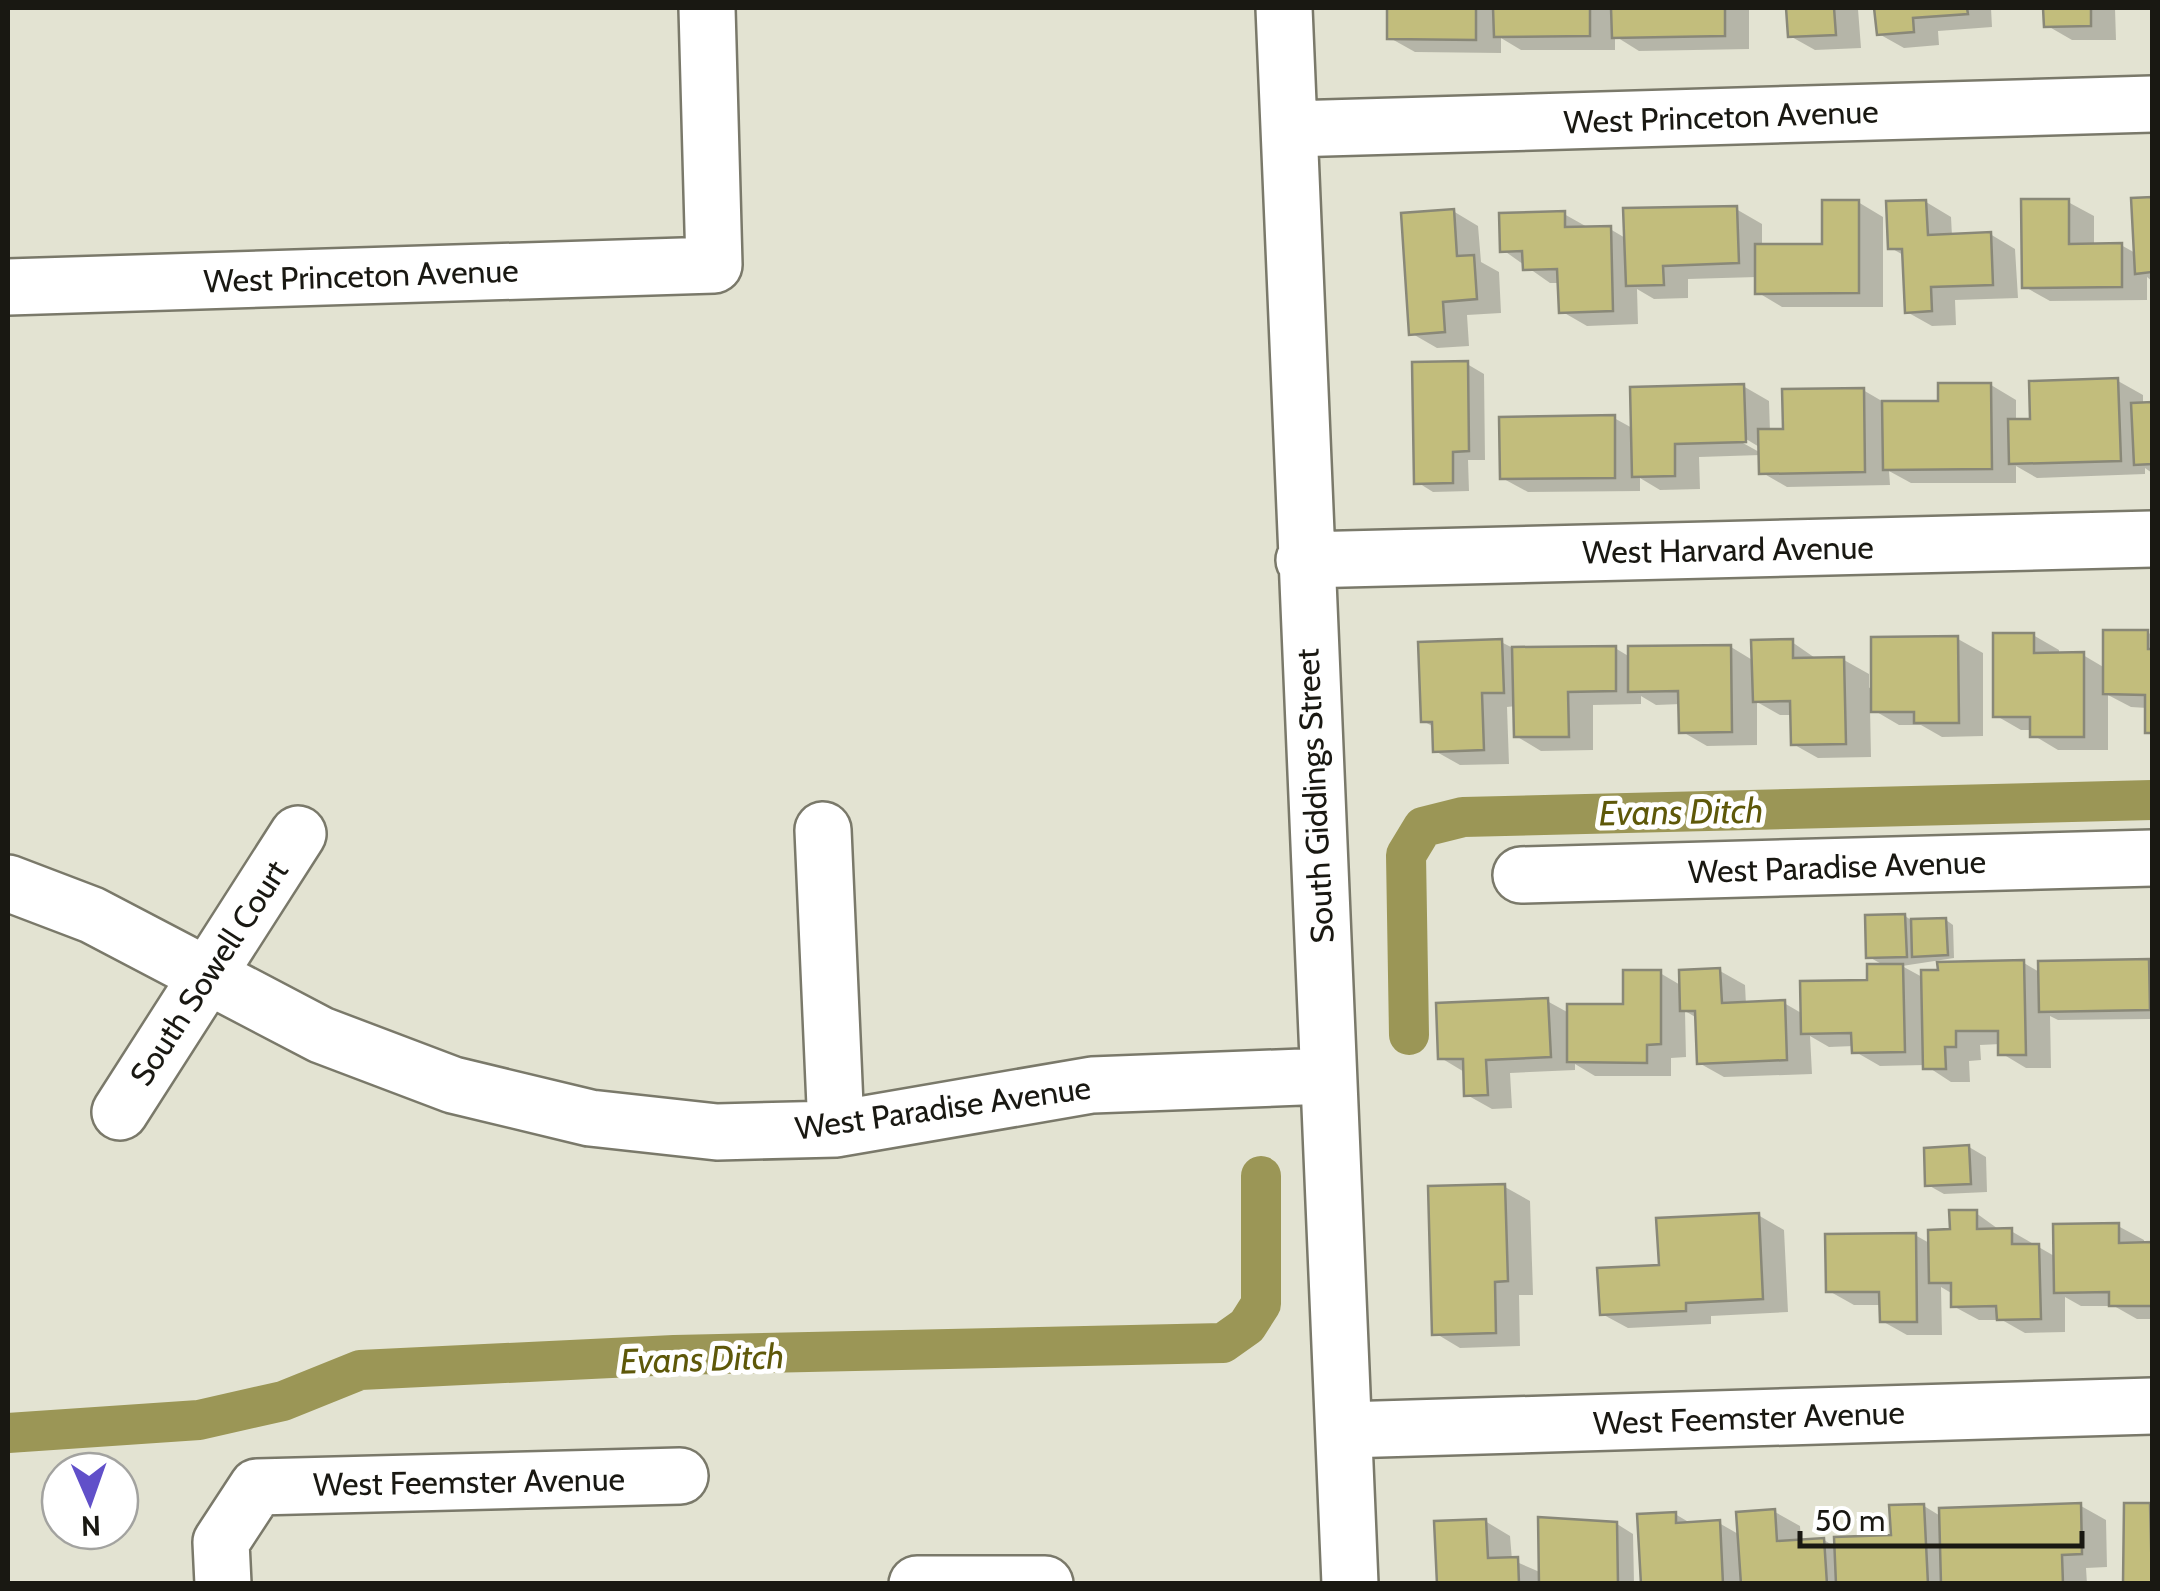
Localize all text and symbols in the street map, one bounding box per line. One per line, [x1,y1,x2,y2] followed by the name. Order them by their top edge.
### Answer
[1563,92,1879,141] street label: West Princeton Avenue
[203,251,519,300] street label: West Princeton Avenue
[1582,527,1874,572] street label: West Harvard Avenue
[1287,647,1342,944] street label: South Giddings Street
[1598,789,1764,834] water label: Evans Ditch
[1687,842,1987,891] street label: West Paradise Avenue
[121,853,296,1093] street label: South Sowell Court
[793,1067,1093,1148] street label: West Paradise Avenue
[619,1334,785,1383] water label: Evans Ditch
[1592,1393,1906,1442] street label: West Feemster Avenue
[40,1451,140,1551] north arrow
[313,1459,625,1504] street label: West Feemster Avenue
[1800,1486,2082,1548] scale bar
[1815,1502,1885,1539] text: 50 m
[80,1509,101,1543] text: N

